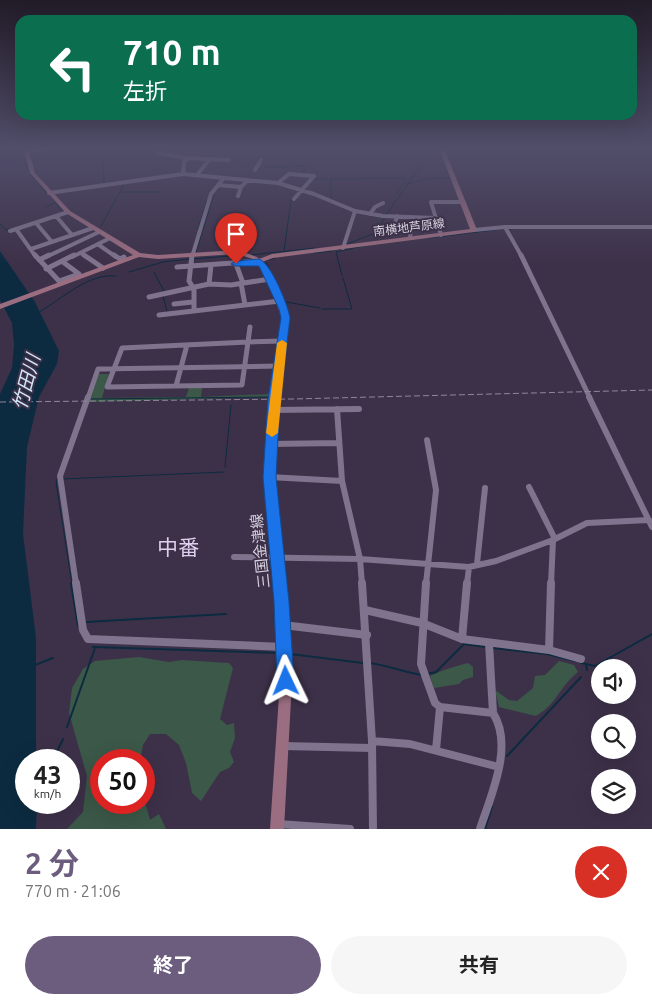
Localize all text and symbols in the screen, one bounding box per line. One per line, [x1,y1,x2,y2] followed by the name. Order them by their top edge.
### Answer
[123,32,221,72] text: 710 m
[40,35,105,100] icon: left
[123,78,167,103] text: 左折
[215,213,257,264] pin
[372,216,446,238] street label: 南横地芦原線
[222,220,250,248] icon: arrive
[8,350,45,412] water label: 竹田川
[248,513,272,589] street label: 三国金津線
[157,535,199,559] district label: 中番
[259,654,311,706] position arrow
[591,659,636,814] map controls
[591,659,636,704] button: sound
[591,714,636,759] button: search
[90,749,155,814] speed limit sign: 50
[33,761,62,789] text: 43
[591,769,636,814] button: layers
[34,787,61,800] text: km/h
[25,846,79,880] text: 2 分
[575,846,627,898] button: close
[25,882,121,900] text: 770 m · 21:06
[25,936,321,994] button: 終了
[331,936,627,994] button: 共有

